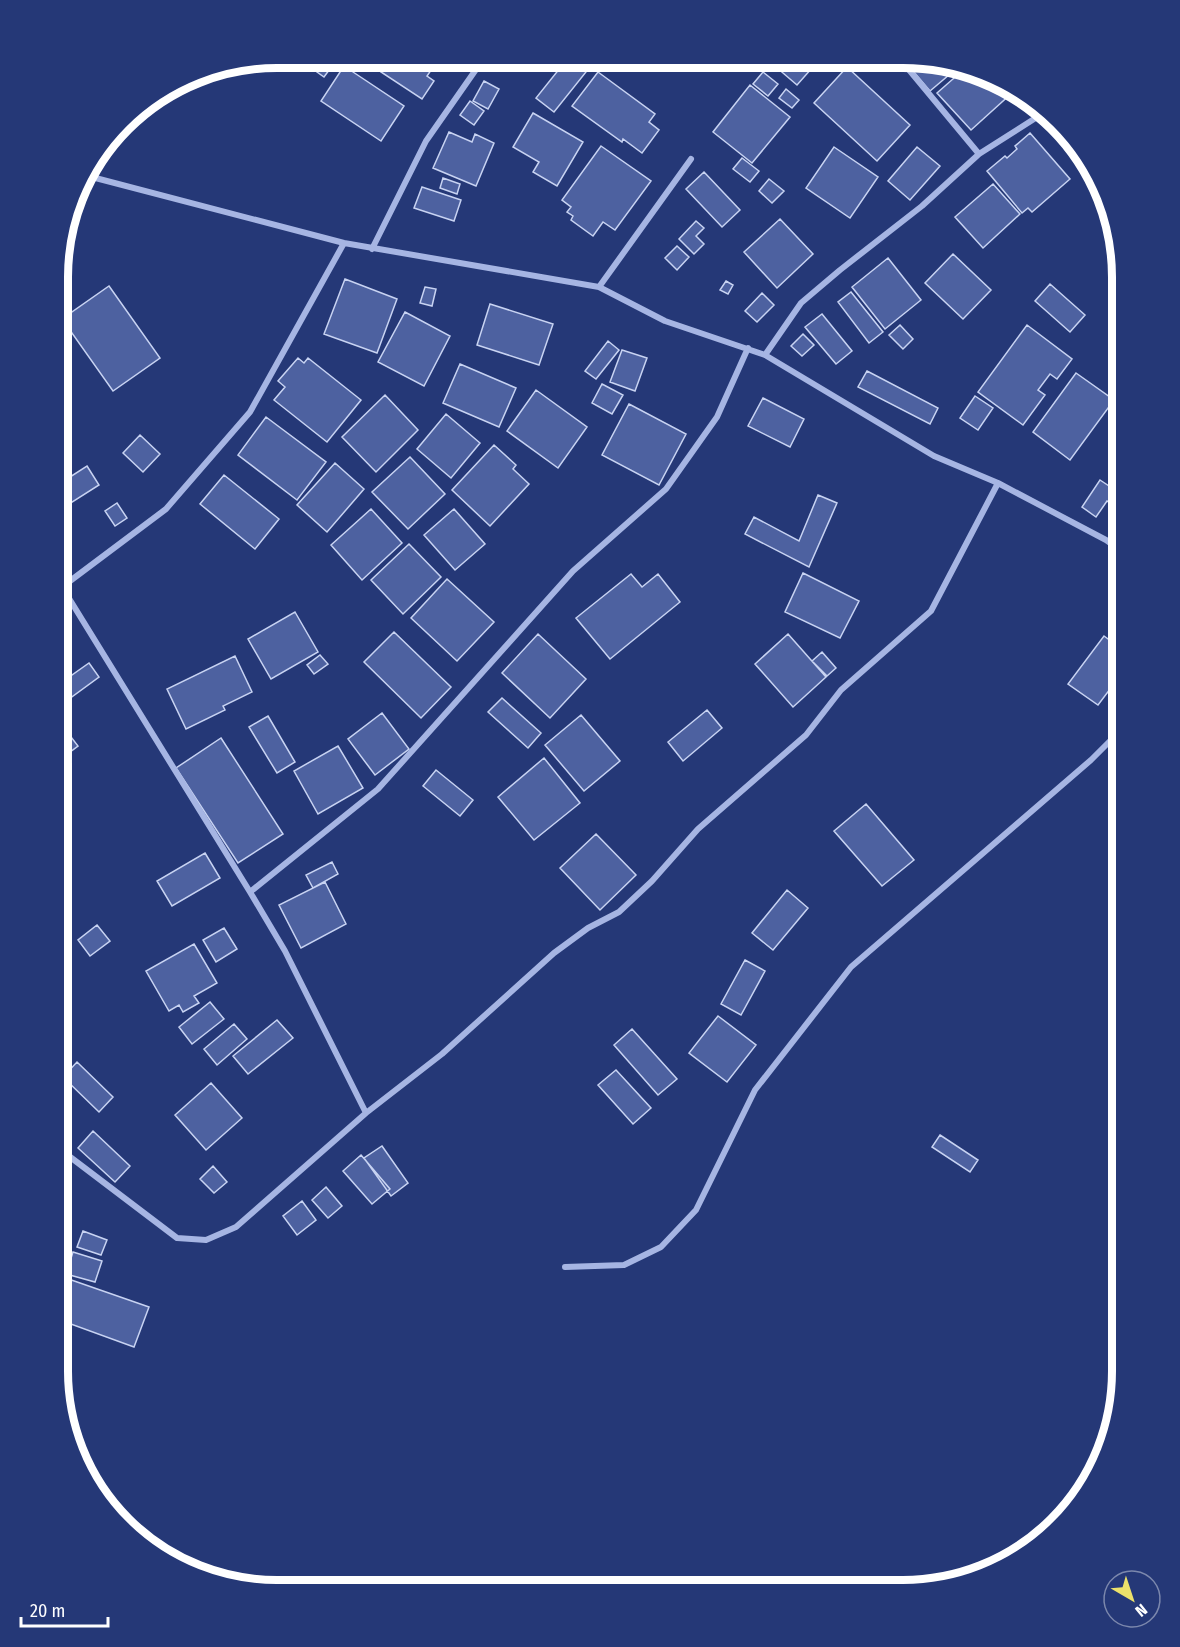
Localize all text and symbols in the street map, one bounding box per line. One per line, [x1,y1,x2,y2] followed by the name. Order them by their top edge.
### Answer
[1102,1569,1162,1629] north arrow
[21,1590,108,1628] scale bar
[30,1600,65,1622] text: 20 m
[1131,1600,1151,1621] text: N

